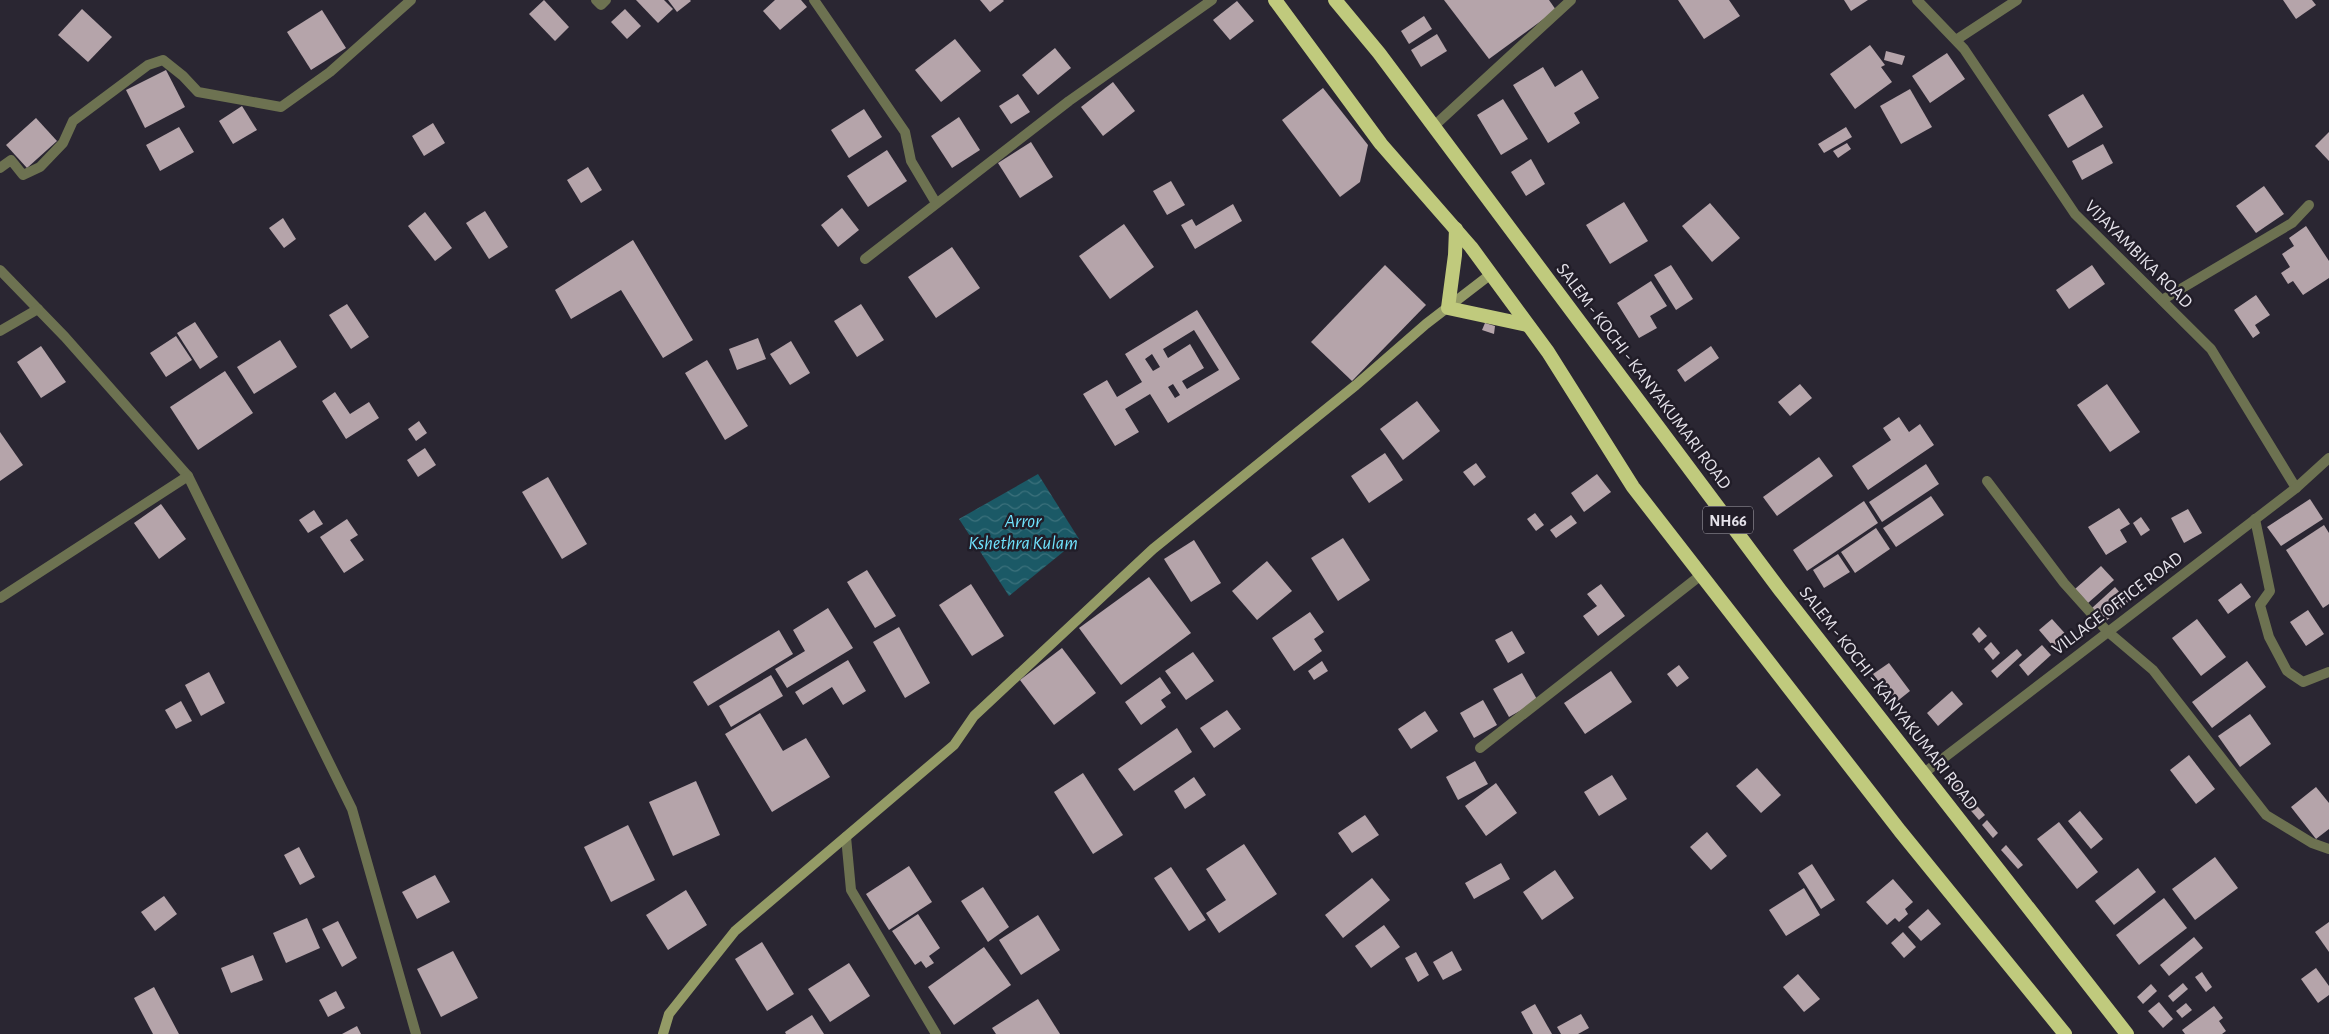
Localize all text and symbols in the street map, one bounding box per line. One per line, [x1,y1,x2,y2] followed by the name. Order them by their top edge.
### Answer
[2081,197,2196,312] street label: VIJAYAMBIKA ROAD
[1552,260,1734,493] street label: SALEM - KOCHI - KANYAKUMARI ROAD
[1703,506,1753,534] road number: NH66
[968,512,1078,553] water label: Arror Kshethra Kulam
[2049,549,2186,659] street label: VILLAGE OFFICE ROAD
[1796,584,1981,814] street label: SALEM - KOCHI - KANYAKUMARI ROAD

